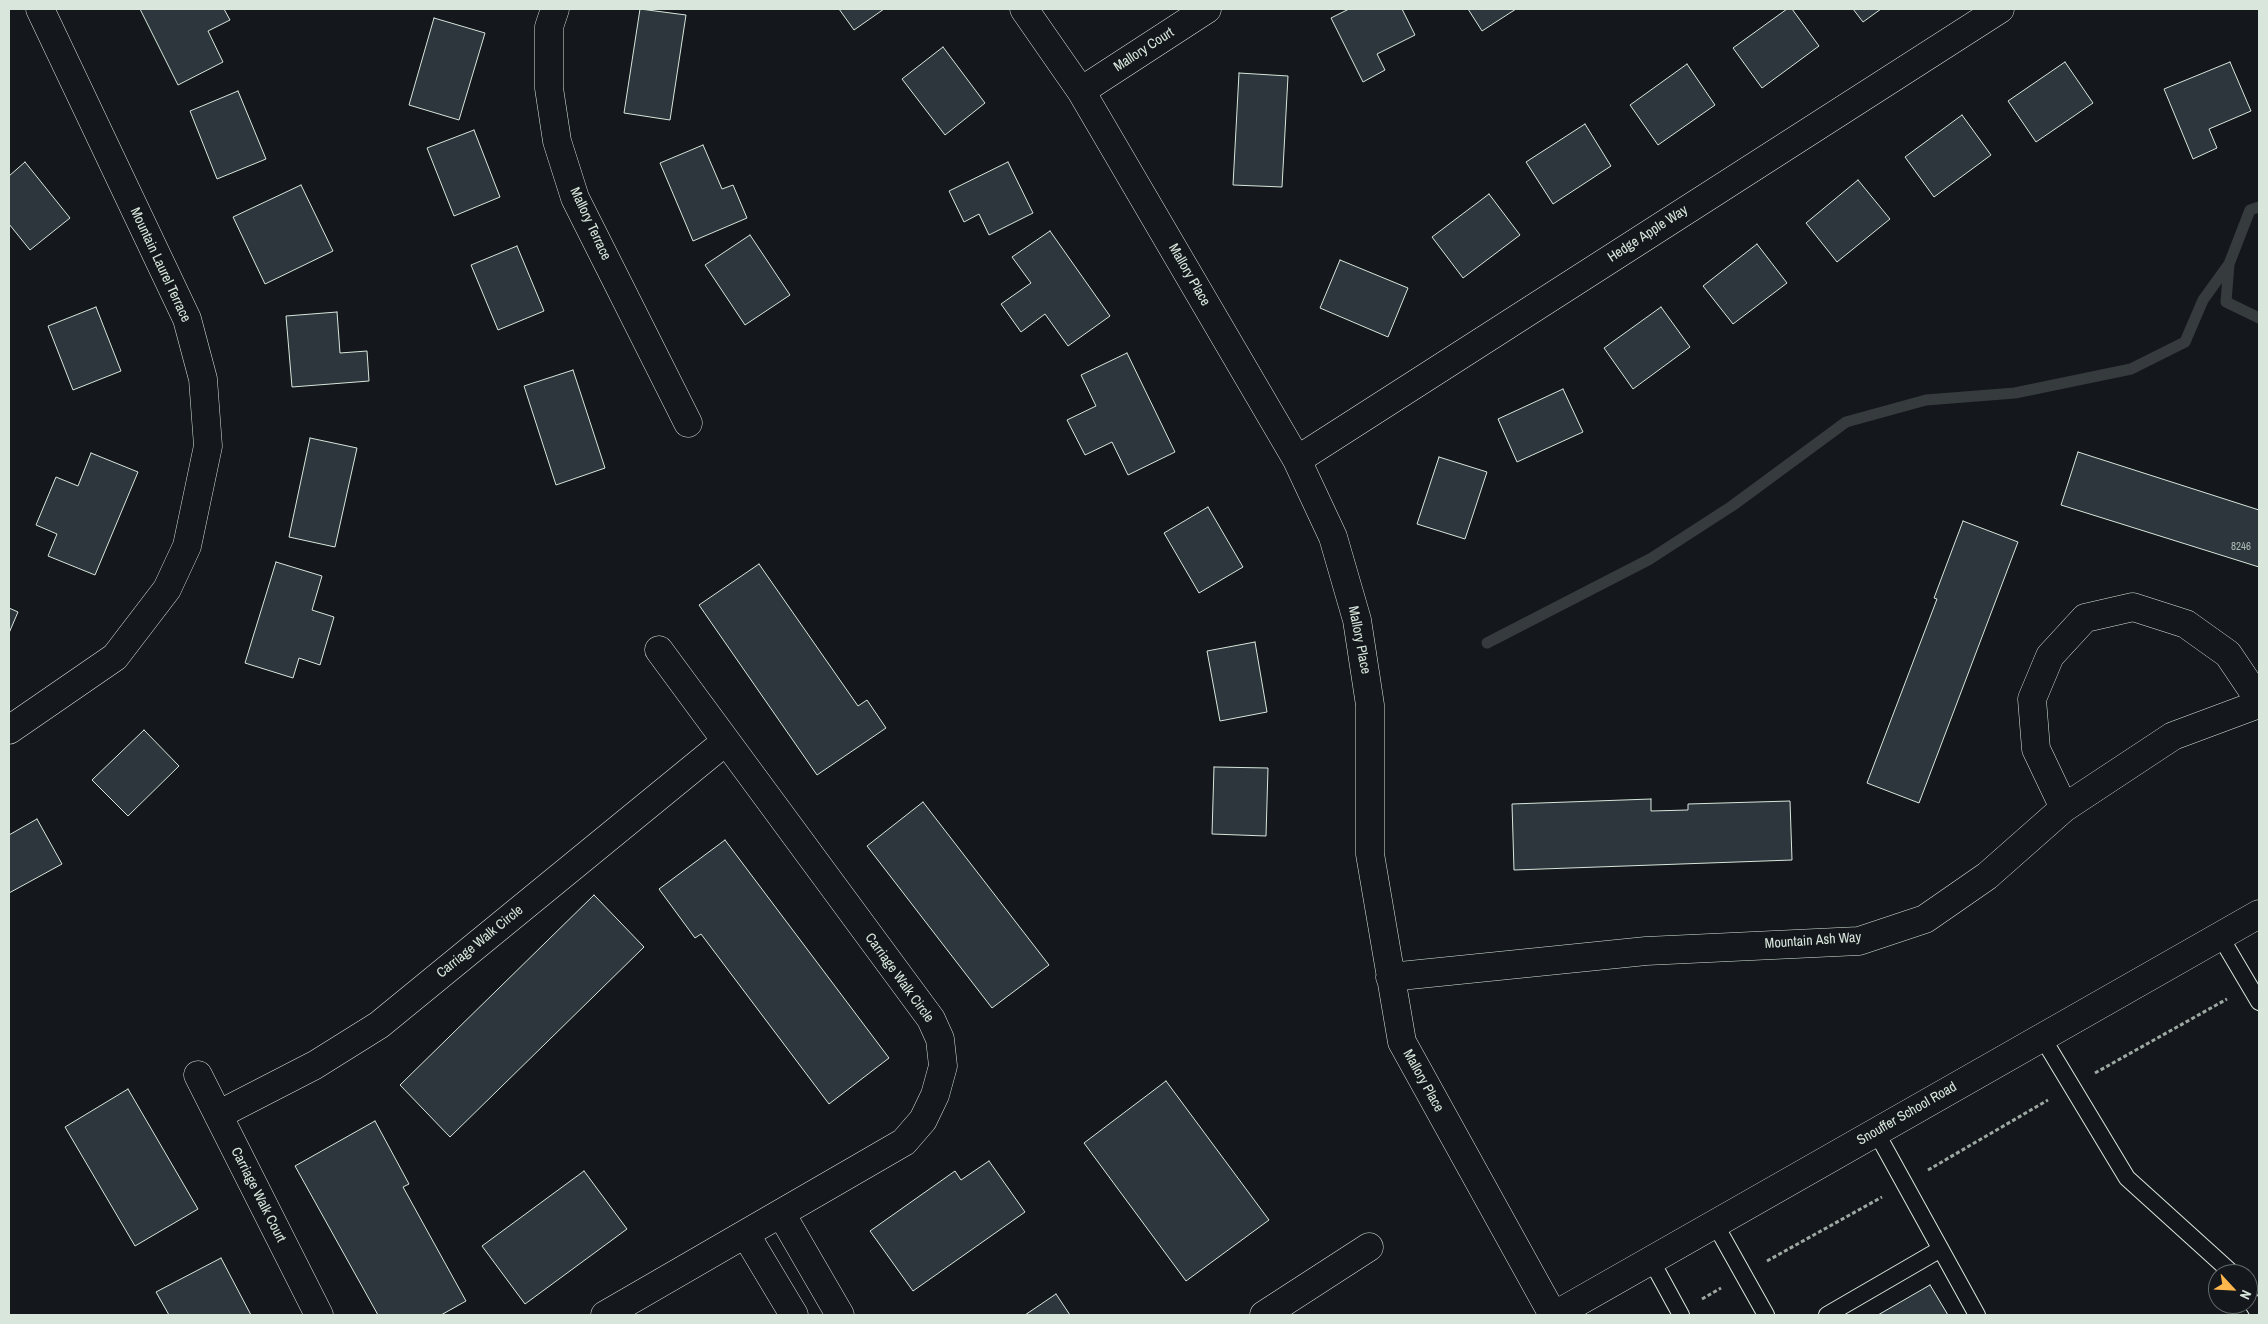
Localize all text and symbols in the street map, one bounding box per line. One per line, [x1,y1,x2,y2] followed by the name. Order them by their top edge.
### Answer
[1111,24,1177,76] street label: Mallory Court
[566,185,614,263] street label: Mallory Terrace
[1605,202,1691,266] street label: Hedge Apple Way
[126,205,194,325] street label: Mountain Laurel Terrace
[1165,241,1213,309] street label: Mallory Place
[2231,540,2251,554] house number: 8246
[1344,605,1374,675] street label: Mallory Place
[433,902,527,982] street label: Carriage Walk Circle
[1764,929,1862,953] street label: Mountain Ash Way
[861,930,937,1026] street label: Carriage Walk Circle
[1399,1047,1447,1115] street label: Mallory Place
[1854,1079,1960,1149] street label: Snouffer School Road
[227,1145,289,1245] street label: Carriage Walk Court
[2208,1264,2258,1314] north arrow
[2236,1287,2256,1302] text: N

